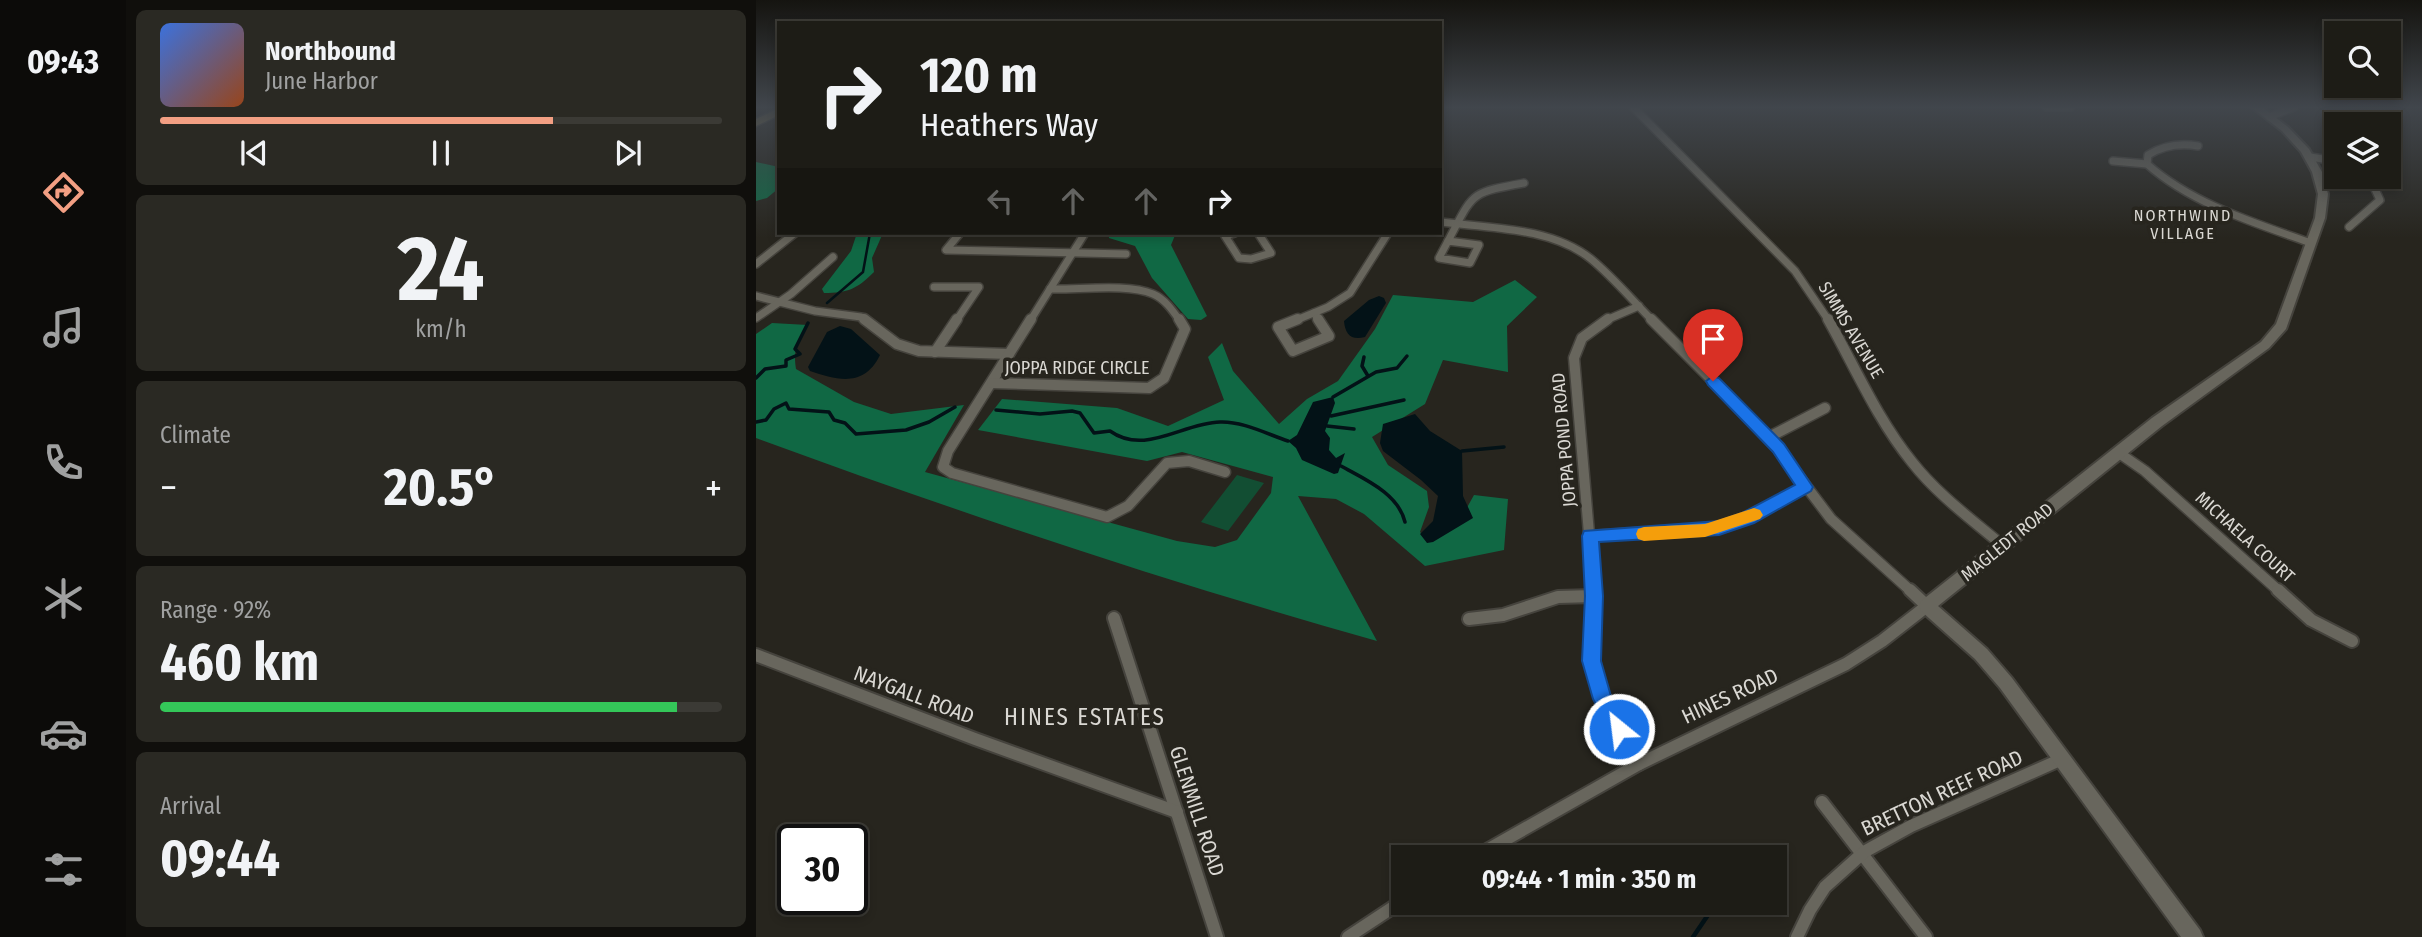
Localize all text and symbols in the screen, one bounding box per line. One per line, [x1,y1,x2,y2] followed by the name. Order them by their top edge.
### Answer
[2324,21,2401,189] map controls
[2324,21,2401,98] button: search
[265,36,396,67] text: Northbound
[27,43,99,81] text: 09:43
[920,46,1038,105] text: 120 m
[805,49,896,140] icon: right
[265,67,378,95] text: June Harbor
[920,106,1098,144] text: Heathers Way
[2324,112,2401,189] button: layers
[235,134,273,172] icon: previous
[422,134,460,172] icon: pause
[609,134,647,172] icon: next
[39,168,88,217] icon: directions
[981,182,1019,220] icon: left
[1054,182,1092,220] icon: ahead
[1127,182,1165,220] icon: ahead
[1200,182,1238,220] icon: right
[2134,206,2232,243] district label: NORTHWIND VILLAGE
[397,215,485,324] text: 24
[1814,278,1888,382] street label: SIMMS AVENUE
[39,303,88,352] icon: music
[1683,309,1743,381] pin
[415,315,467,343] text: km/h
[1694,320,1732,358] icon: arrive
[1005,357,1149,379] street label: JOPPA RIDGE CIRCLE
[1547,372,1581,508] street label: JOPPA POND ROAD
[160,421,231,449] text: Climate
[39,438,88,487] icon: phone
[384,456,498,519] text: 20.5°
[160,465,177,511] text: −
[705,465,722,511] text: +
[2191,487,2300,588] street label: MICHAELA COURT
[1957,498,2057,586] street label: MAGLEDT ROAD
[39,574,88,623] icon: climate
[160,596,271,624] text: Range · 92%
[160,631,319,694] text: 460 km
[850,660,978,730] street label: NAYGALL ROAD
[1678,662,1782,730] street label: HINES ROAD
[1582,692,1656,766] position arrow
[1004,703,1166,731] district label: HINES ESTATES
[39,709,88,758] icon: car
[1164,743,1230,879] street label: GLENMILL ROAD
[1857,744,2027,842] street label: BRETTON REEF ROAD
[160,792,221,820] text: Arrival
[777,824,868,915] speed limit sign: 30
[160,827,280,890] text: 09:44
[39,845,88,894] icon: filters
[1482,864,1696,895] text: 09:44 · 1 min · 350 m

